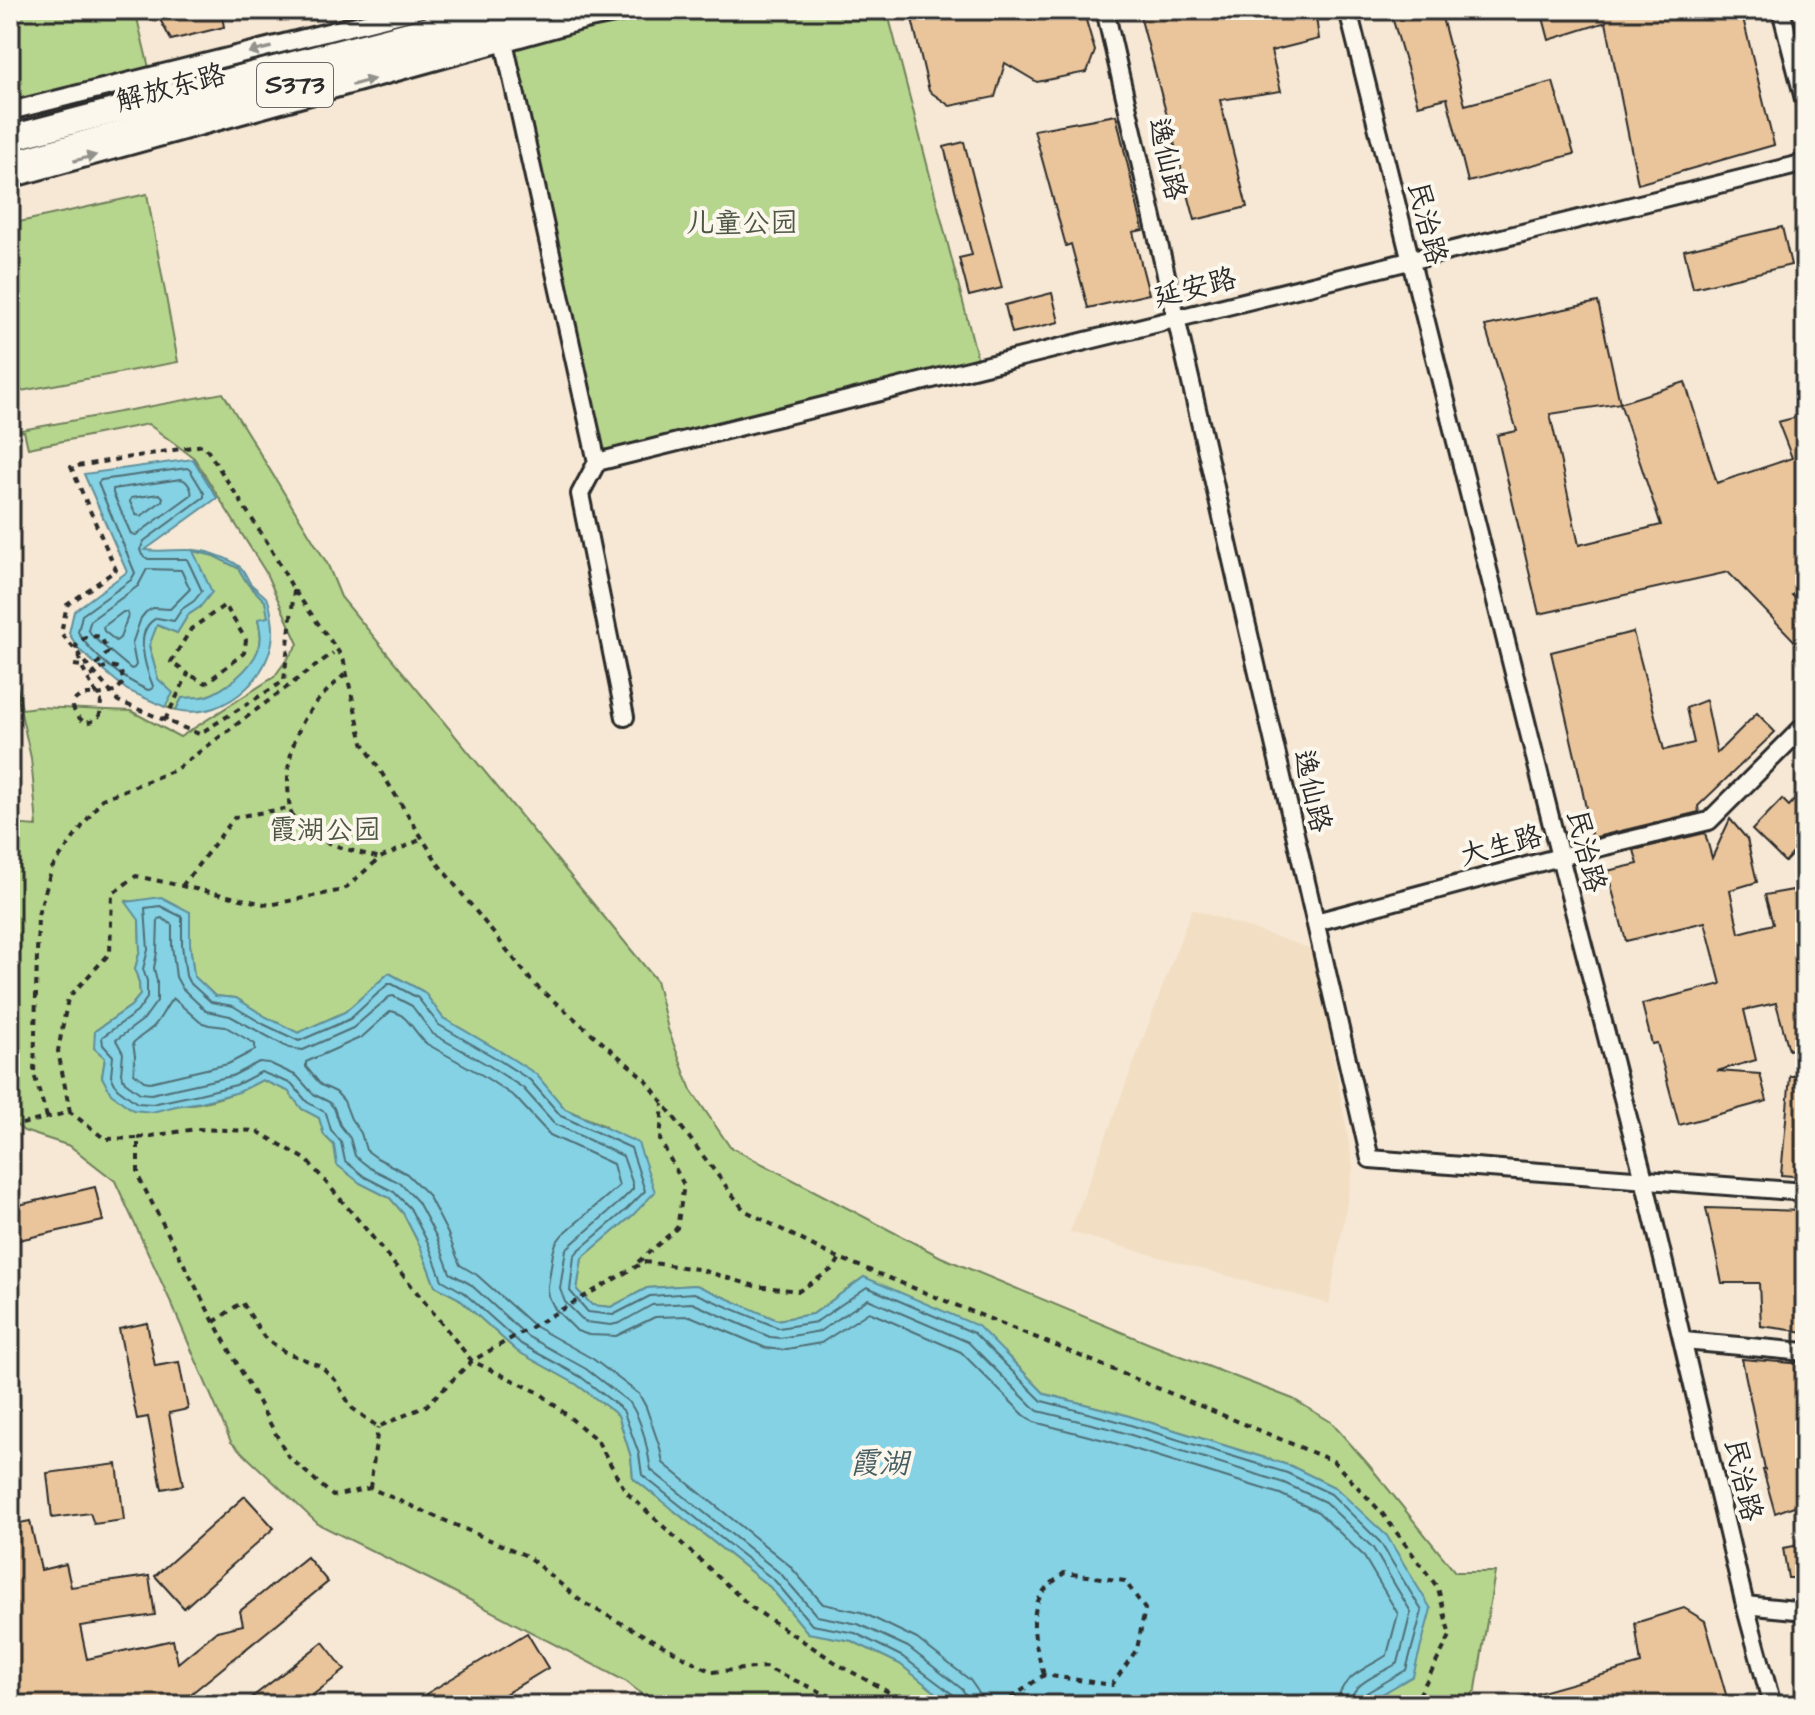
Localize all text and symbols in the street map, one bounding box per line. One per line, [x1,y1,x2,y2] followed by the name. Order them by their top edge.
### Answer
[247,44,272,56] one-way arrow
[112,55,230,121] street label: 解放东路
[257,63,333,107] road number: S373
[351,75,375,88] one-way arrow
[1139,114,1195,204] street label: 逸仙路
[73,152,98,164] one-way arrow
[1398,178,1456,268] street label: 民治路
[686,204,798,243] park label: 儿童公园
[1150,259,1240,317] street label: 延安路
[1284,746,1340,836] street label: 逸仙路
[1557,806,1615,896] street label: 民治路
[269,811,381,850] park label: 霞湖公园
[1455,816,1547,876] street label: 大生路
[1715,1435,1771,1525] street label: 民治路
[849,1443,912,1485] water label: 霞湖

